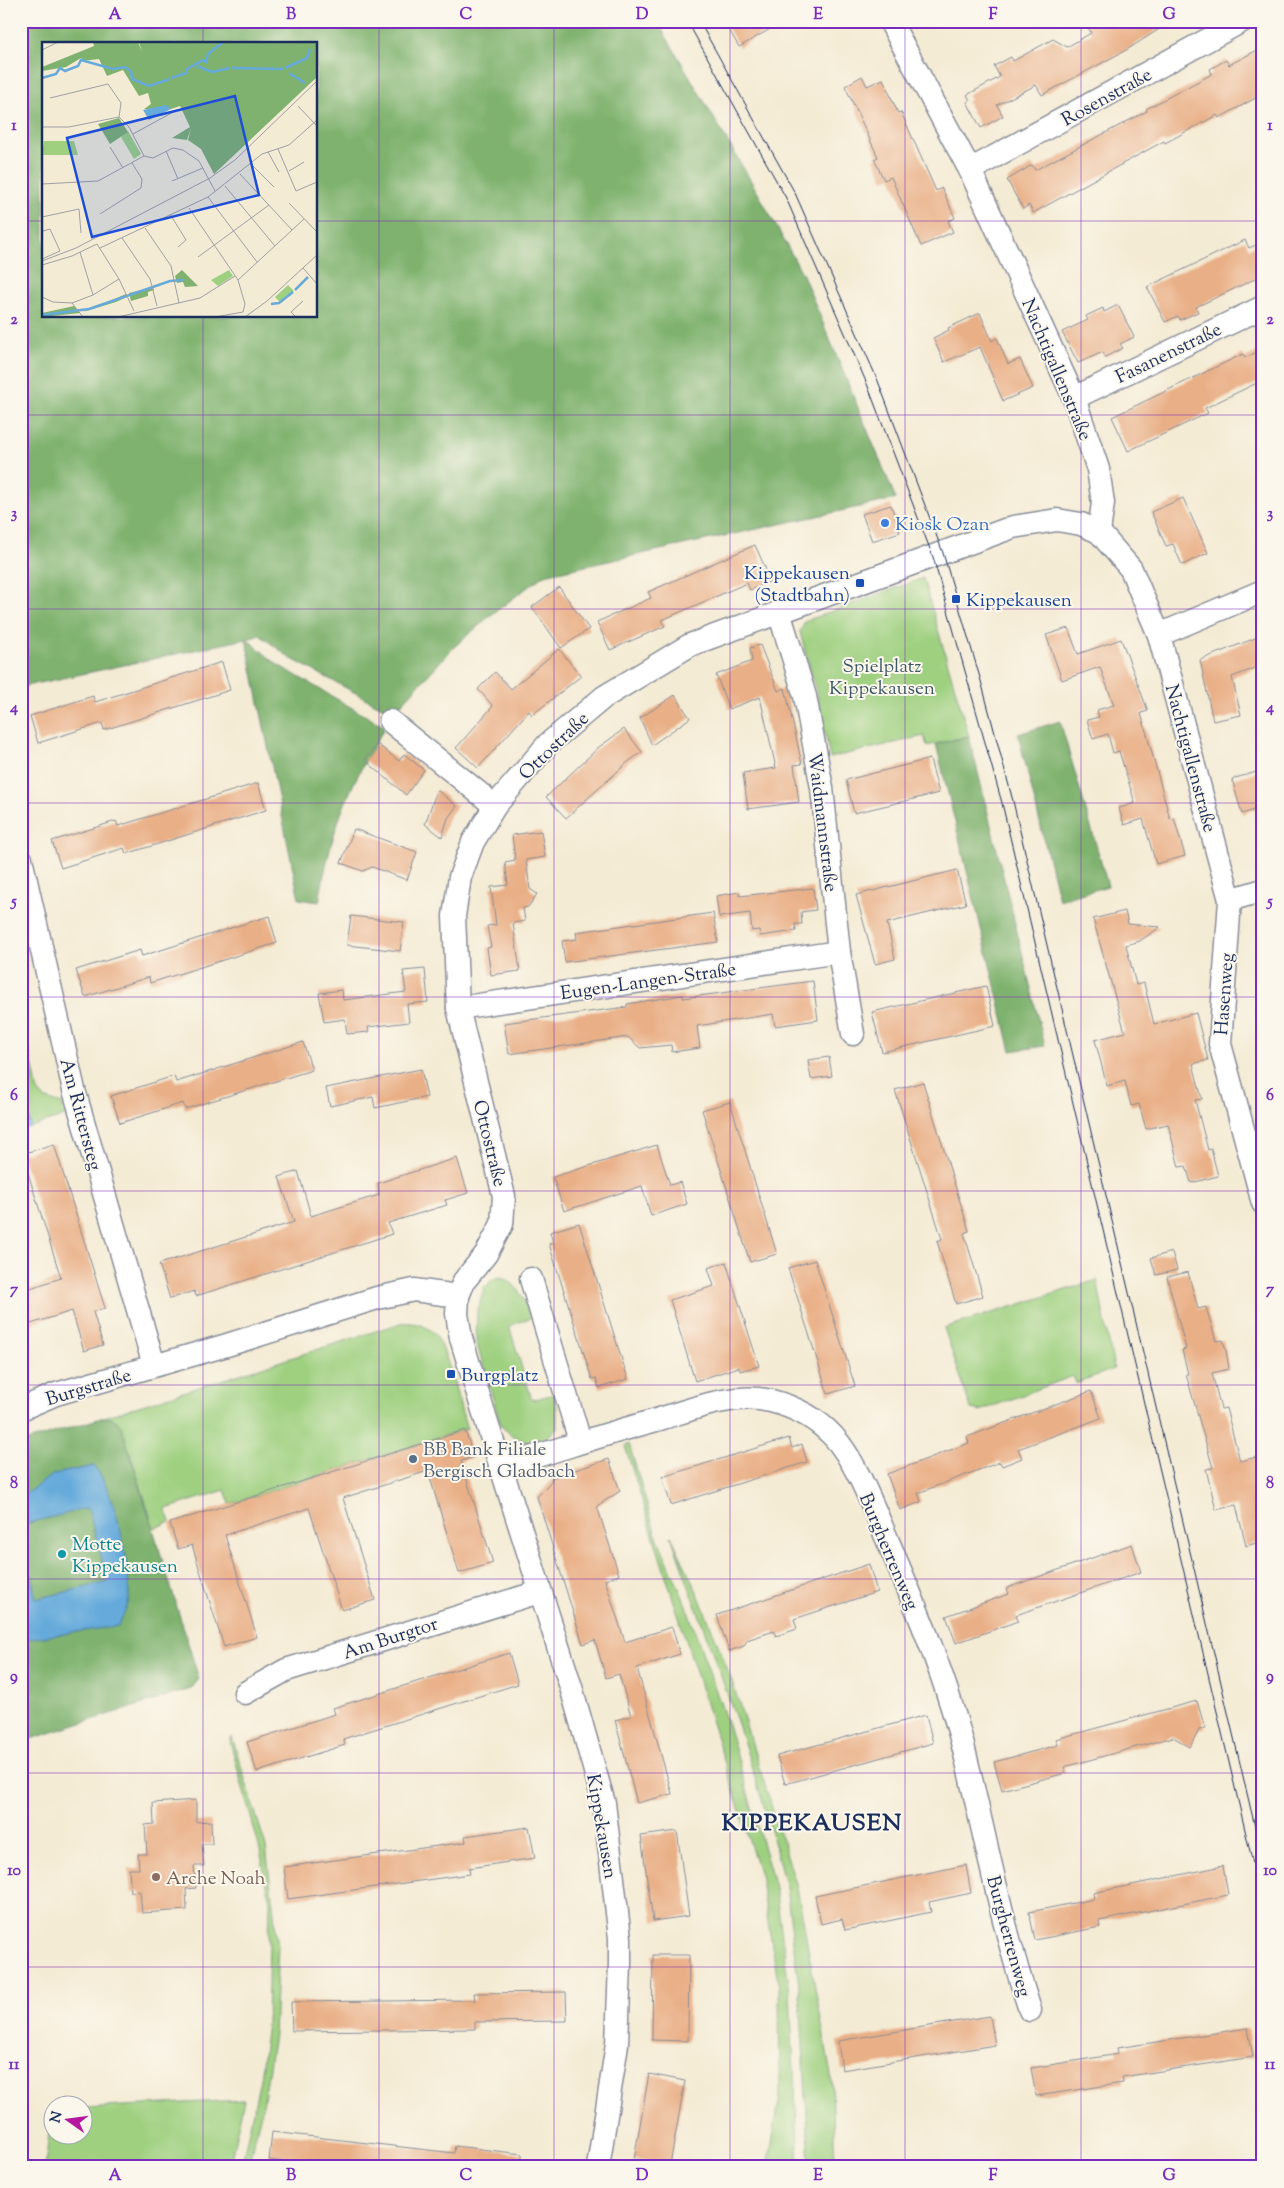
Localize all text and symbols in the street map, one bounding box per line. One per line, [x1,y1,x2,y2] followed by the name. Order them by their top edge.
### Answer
[109,4,122,27] text: A
[286,4,296,27] text: B
[460,4,473,27] text: C
[636,4,649,27] text: D
[813,4,823,27] text: E
[989,4,998,27] text: F
[1162,4,1176,27] text: G
[42,42,318,318] inset map
[1057,62,1157,134] street label: Rosenstraße
[11,115,17,138] text: 1
[1267,115,1273,138] text: 1
[1014,295,1098,445] street label: Nachtigallenstraße
[10,309,18,332] text: 2
[1266,309,1274,332] text: 2
[1111,317,1227,392] street label: Fasanenstraße
[11,503,18,526] text: 3
[1267,503,1274,526] text: 3
[895,512,990,539] place label: Kiosk Ozan
[879,517,891,529] marker: Kiosk Ozan
[744,561,850,610] place label: Kippekausen (Stadtbahn)
[854,577,866,589] marker: Kippekausen (Stadtbahn)
[966,588,1072,615] place label: Kippekausen
[950,593,962,605] marker: Kippekausen
[829,654,935,703] park label: Spielplatz Kippekausen
[1157,682,1222,836] street label: Nachtigallenstraße
[9,697,18,720] text: 4
[1265,697,1274,720] text: 4
[514,706,596,787] street label: Ottostraße
[800,751,843,894] street label: Waidmannstraße
[9,891,17,914] text: 5
[1265,891,1273,914] text: 5
[1209,952,1242,1036] street label: Hasenweg
[559,957,738,1008] street label: Eugen-Langen-Straße
[52,1056,108,1174] street label: Am Rittersteg
[10,1085,18,1108] text: 6
[1266,1085,1274,1108] text: 6
[465,1097,512,1190] street label: Ottostraße
[10,1279,19,1302] text: 7
[1266,1279,1275,1302] text: 7
[43,1363,135,1414] street label: Burgstraße
[461,1363,538,1390] place label: Burgplatz
[445,1368,457,1380] marker: Burgplatz
[423,1437,576,1486] place label: BB Bank Filiale Bergisch Gladbach
[407,1453,419,1465] marker: BB Bank Filiale Bergisch Gladbach
[10,1473,18,1496] text: 8
[1266,1473,1274,1496] text: 8
[851,1489,924,1615] street label: Burgherrenweg
[72,1532,178,1581] place label: Motte Kippekausen
[56,1548,68,1560] marker: Motte Kippekausen
[340,1611,442,1667] street label: Am Burgtor
[10,1666,18,1689] text: 9
[1266,1666,1274,1689] text: 9
[578,1772,623,1881] street label: Kippekausen
[722,1807,902,1841] district label: KIPPEKAUSEN
[7,1860,21,1883] text: 10
[1263,1860,1277,1883] text: 10
[166,1866,266,1893] place label: Arche Noah
[150,1871,162,1883] marker: Arche Noah
[978,1873,1037,2000] street label: Burgherrenweg
[9,2054,20,2077] text: 11
[1265,2054,1276,2077] text: 11
[42,2096,92,2146] north arrow
[46,2109,68,2125] text: N
[109,2165,122,2188] text: A
[286,2165,296,2188] text: B
[460,2165,473,2188] text: C
[636,2165,649,2188] text: D
[813,2165,823,2188] text: E
[989,2165,998,2188] text: F
[1162,2165,1176,2188] text: G

